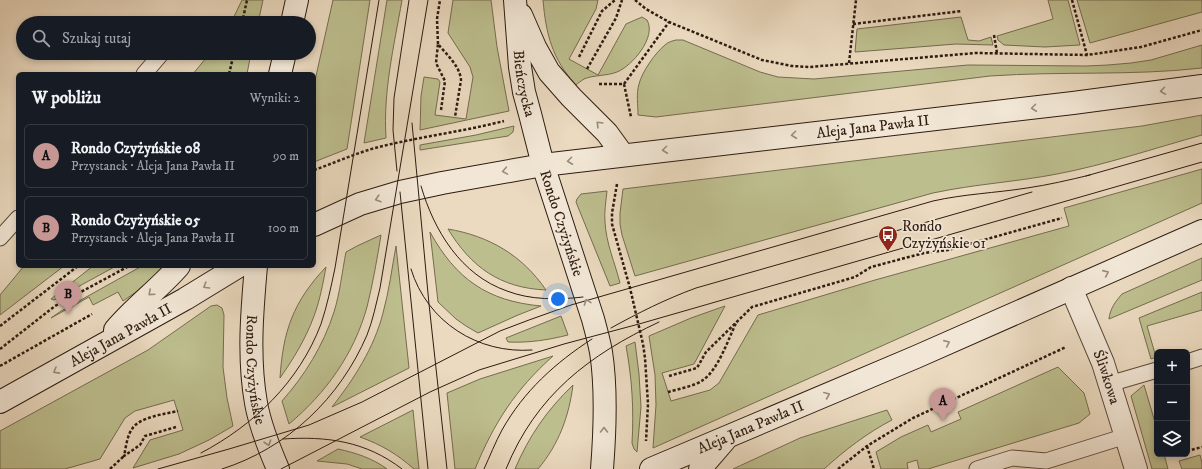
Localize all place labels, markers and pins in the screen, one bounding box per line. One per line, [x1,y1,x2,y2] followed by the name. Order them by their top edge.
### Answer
[902,217,986,253] place label: Rondo Czyżyńskie 01
[877,224,899,252] bus stop icon: Rondo Czyżyńskie 01
[55,281,81,314] pin: B
[930,388,956,421] pin: A

